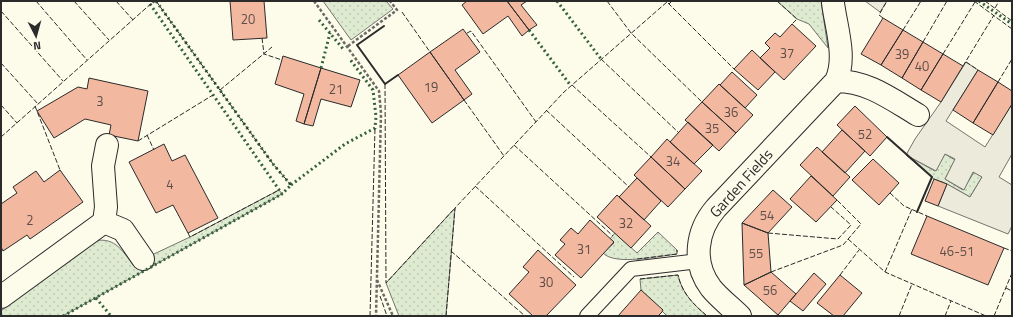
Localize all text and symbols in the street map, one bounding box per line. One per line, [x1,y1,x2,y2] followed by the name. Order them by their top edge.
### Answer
[241,9,255,29] house number: 20
[16,16,56,56] north arrow
[32,38,42,54] text: N
[780,43,794,63] house number: 37
[895,44,909,64] house number: 39
[915,56,929,76] house number: 40
[424,77,438,97] house number: 19
[329,79,343,99] house number: 21
[96,91,104,111] house number: 3
[724,102,738,122] house number: 36
[705,118,719,138] house number: 35
[858,124,872,144] house number: 52
[704,143,778,223] street label: Garden Fields
[666,151,680,171] house number: 34
[166,174,174,194] house number: 4
[760,205,774,225] house number: 54
[26,210,34,230] house number: 2
[619,213,633,233] house number: 32
[577,239,591,259] house number: 31
[940,241,974,261] house number: 46-51
[749,243,763,263] house number: 55
[539,272,553,292] house number: 30
[763,280,777,300] house number: 56

